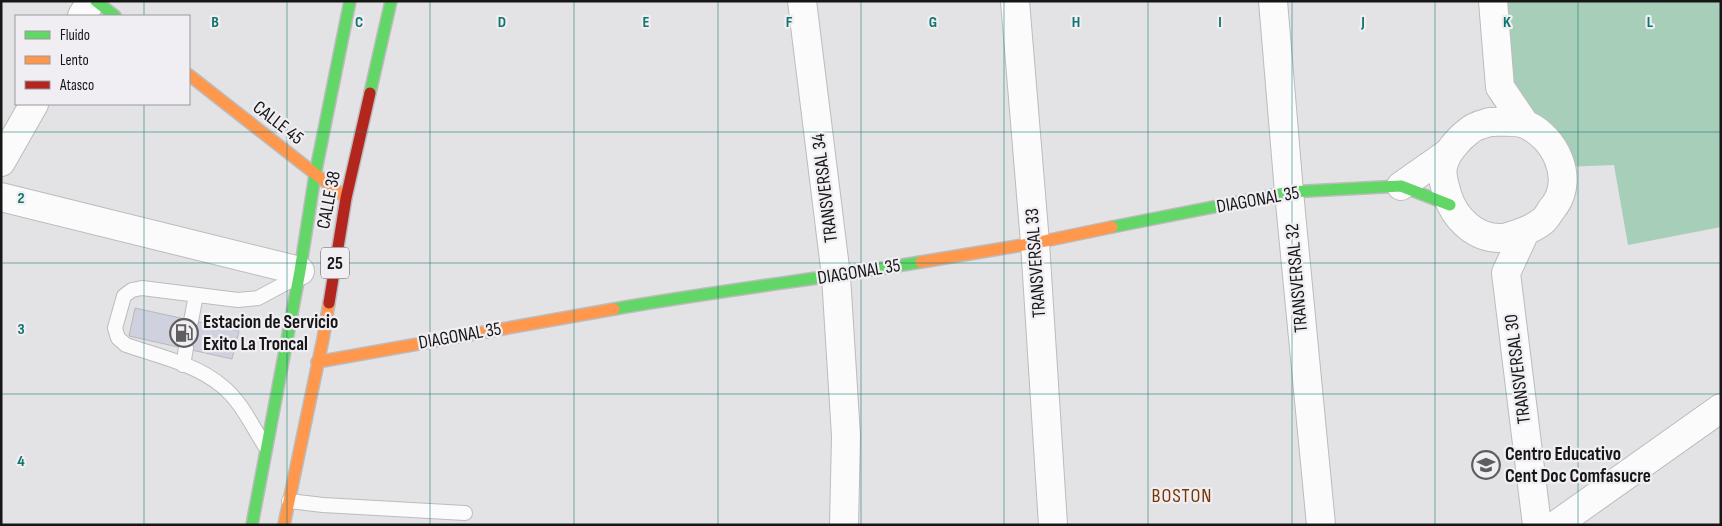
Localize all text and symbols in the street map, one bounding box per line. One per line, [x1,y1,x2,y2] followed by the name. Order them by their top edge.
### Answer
[211,13,219,32] text: B
[355,13,363,32] text: C
[498,13,506,32] text: D
[643,13,650,32] text: E
[786,13,793,32] text: F
[929,13,937,32] text: G
[1072,13,1080,32] text: H
[1218,13,1222,32] text: I
[1360,13,1365,32] text: J
[1503,13,1511,32] text: K
[1647,13,1654,32] text: L
[15,15,190,105] legend
[60,26,90,45] text: Fluido
[60,51,89,70] text: Lento
[59,76,94,95] text: Atasco
[248,96,308,150] street label: CALLE 45
[807,132,843,244] street label: TRANSVERSAL 34
[312,169,346,231] street label: CALLE 38
[1215,181,1301,219] street label: DIAGONAL 35
[17,189,25,208] text: 2
[1021,207,1051,319] street label: TRANSVERSAL 33
[1281,222,1313,334] street label: TRANSVERSAL 32
[321,248,349,278] road number: 25
[816,254,902,290] street label: DIAGONAL 35
[203,311,338,356] place label: Estacion de Servicio Exito La Troncal
[1500,313,1536,425] street label: TRANSVERSAL 30
[417,317,503,355] street label: DIAGONAL 35
[169,318,199,348] fuel station icon: Estacion de Servicio Exito La Troncal
[17,320,25,339] text: 3
[1505,443,1651,488] place label: Centro Educativo Cent Doc Comfasucre
[1471,450,1501,480] school or university icon: Centro Educativo Cent Doc Comfasucre
[17,452,25,471] text: 4
[1152,484,1212,508] district label: BOSTON

